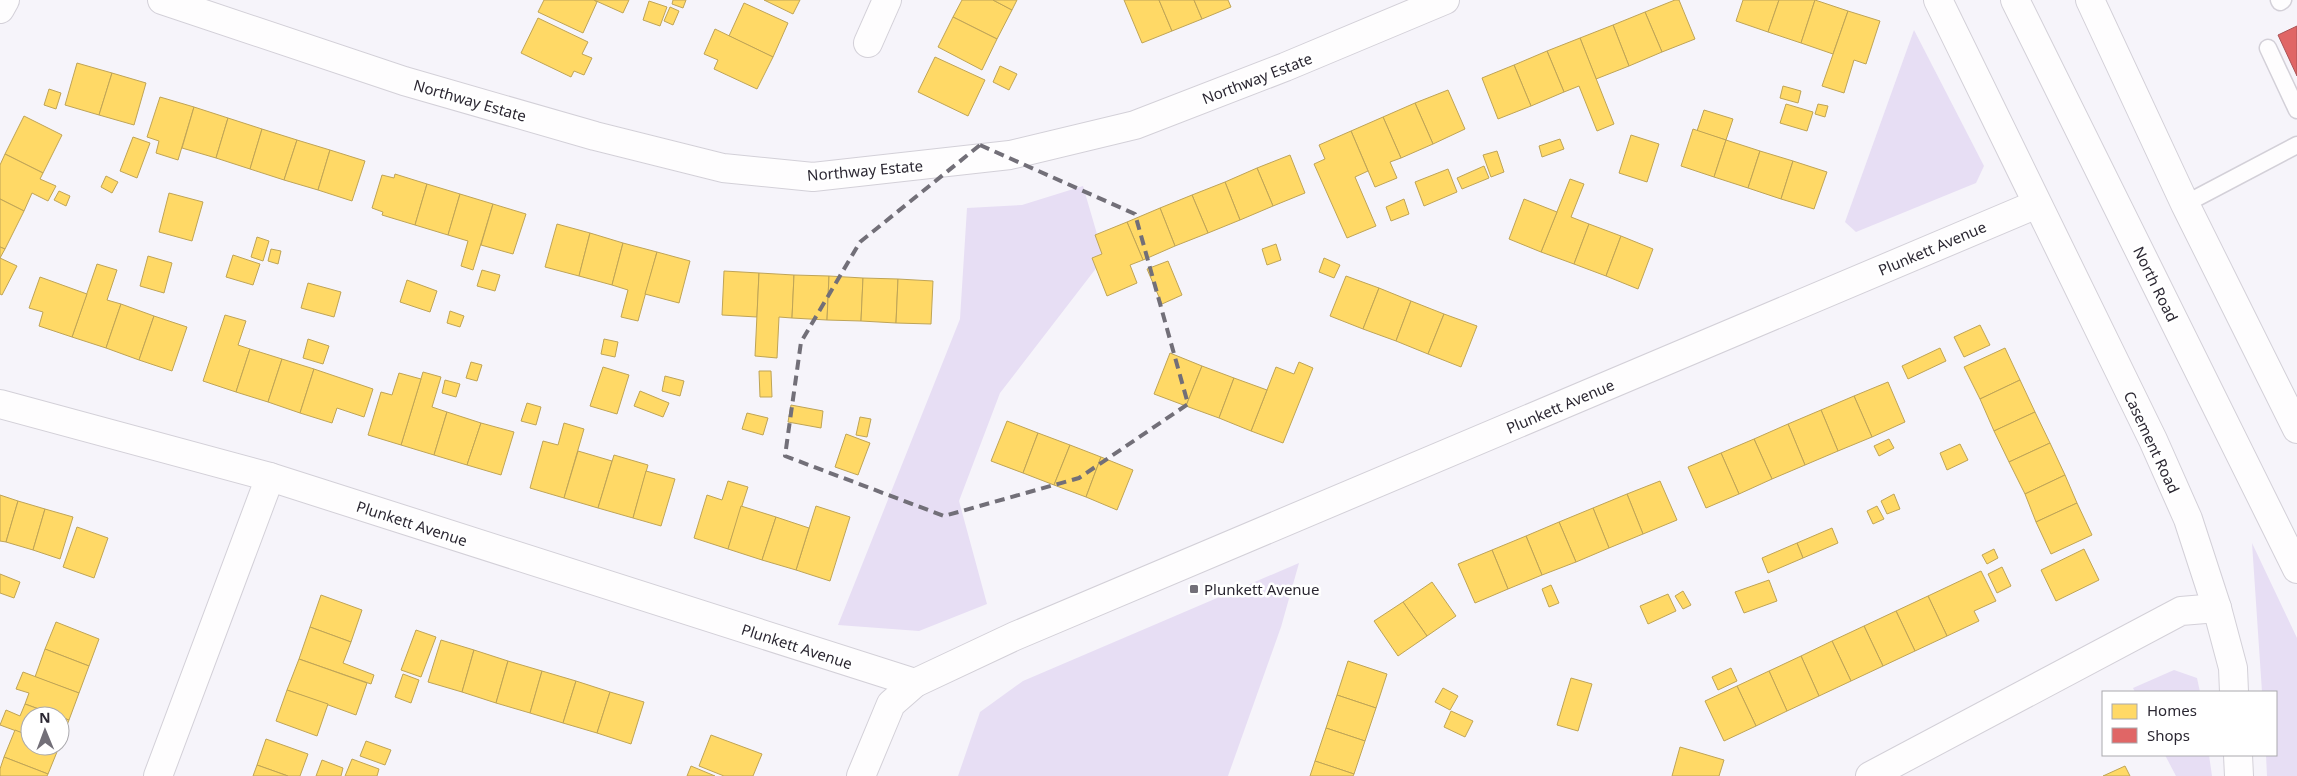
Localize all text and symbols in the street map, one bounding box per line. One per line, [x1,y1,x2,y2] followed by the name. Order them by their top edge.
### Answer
[1199,48,1315,108] street label: Northway Estate
[411,74,529,126] street label: Northway Estate
[806,155,924,185] street label: Northway Estate
[1875,216,1989,280] street label: Plunkett Avenue
[2129,243,2183,325] street label: North Road
[1503,374,1617,438] street label: Plunkett Avenue
[2120,388,2184,496] street label: Casement Road
[354,496,470,550] street label: Plunkett Avenue
[1204,579,1319,599] place label: Plunkett Avenue
[1188,583,1200,595] marker: Plunkett Avenue
[739,619,855,673] street label: Plunkett Avenue
[2102,691,2277,756] legend
[2147,700,2197,720] text: Homes
[20,706,70,756] north arrow
[39,708,51,727] text: N
[2147,725,2190,745] text: Shops

